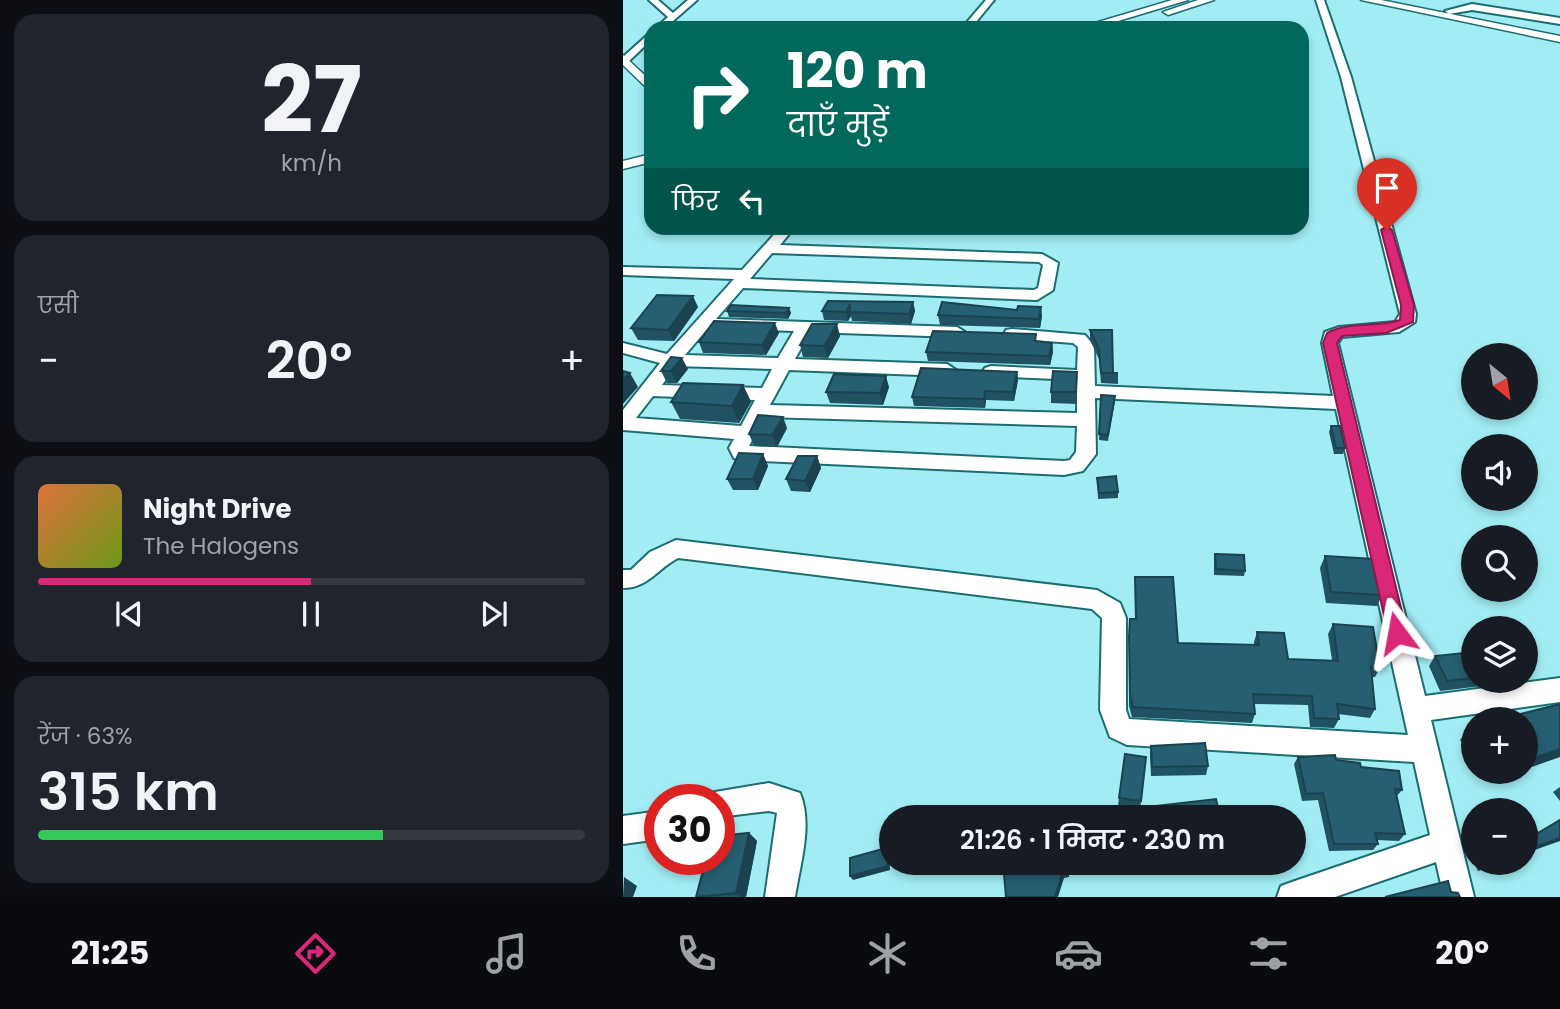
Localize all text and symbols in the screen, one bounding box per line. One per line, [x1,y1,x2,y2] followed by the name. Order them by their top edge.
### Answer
[261,36,362,164] text: 27
[787,37,928,105] text: 120 m
[672,49,763,140] icon: right
[787,102,889,147] text: दाएँ मुड़ें
[281,147,342,179] text: km/h
[1357,158,1417,230] pin
[1368,169,1406,207] icon: arrive
[733,182,771,220] icon: left
[672,183,719,219] text: फिर
[38,289,79,321] text: एसी
[266,324,352,397] text: 20°
[38,334,59,387] text: −
[559,334,585,387] text: +
[1461,343,1538,420] north arrow
[1461,343,1538,875] map controls
[1461,434,1538,511] button: sound
[143,491,291,527] text: Night Drive
[1461,525,1538,602] button: search
[143,530,299,562] text: The Halogens
[110,595,148,633] icon: previous
[292,595,330,633] icon: pause
[475,595,513,633] icon: next
[1360,596,1434,670] position arrow
[1461,616,1538,693] button: layers
[1461,707,1538,784] button: +
[38,720,132,752] text: रेंज · 63%
[38,755,219,828] text: 315 km
[644,784,735,875] speed limit sign: 30
[1461,798,1538,875] button: −
[960,822,1225,858] text: 21:26 · 1 मिनट · 230 m
[291,929,340,978] icon: directions
[482,929,531,978] icon: music
[672,929,721,978] icon: phone
[863,929,912,978] icon: climate
[1054,929,1103,978] icon: car
[1244,929,1293,978] icon: filters
[71,930,149,975] text: 21:25
[1435,930,1489,975] text: 20°

